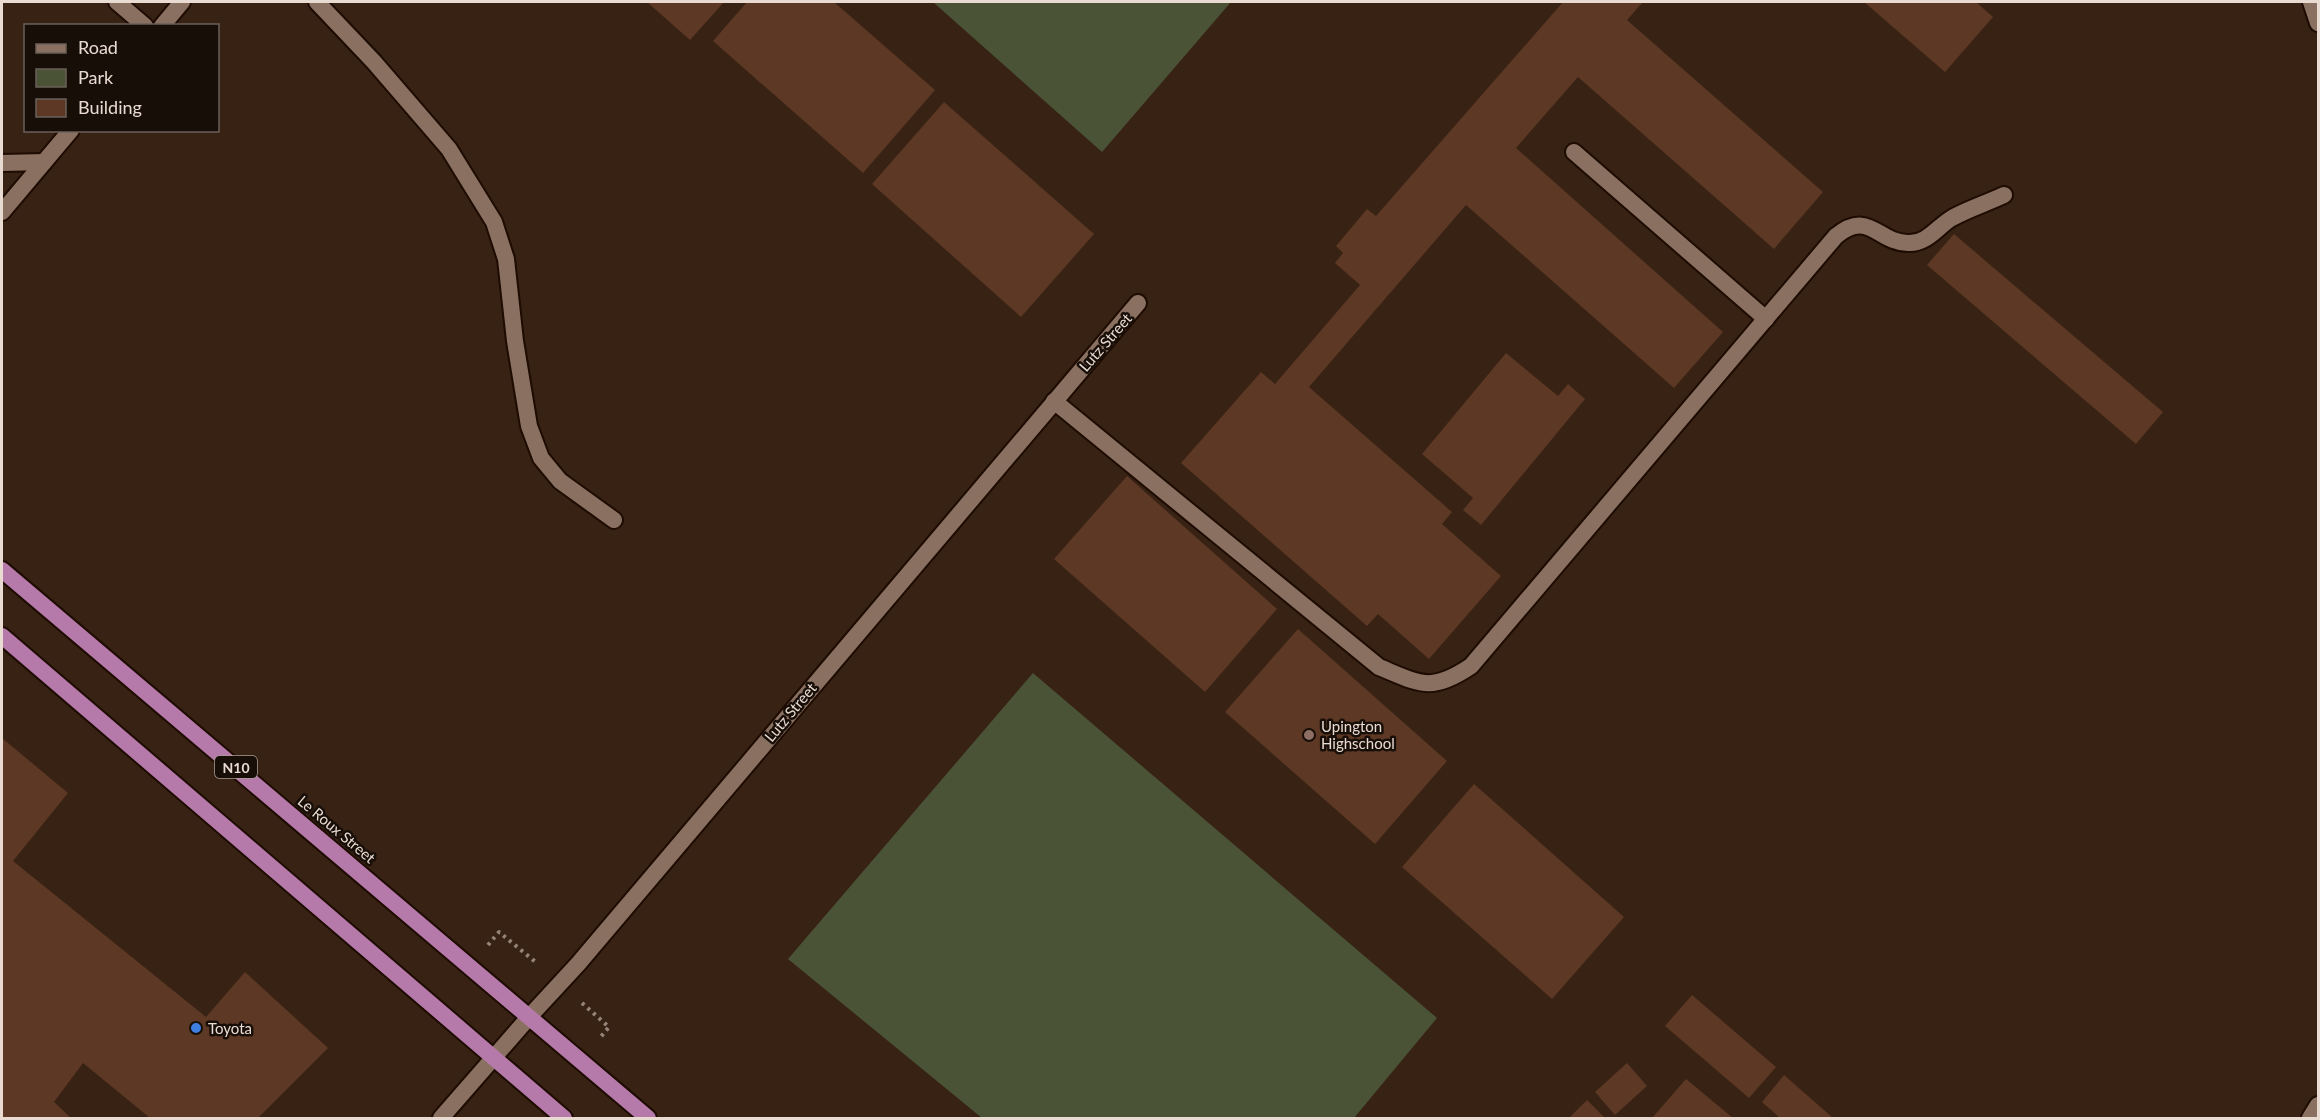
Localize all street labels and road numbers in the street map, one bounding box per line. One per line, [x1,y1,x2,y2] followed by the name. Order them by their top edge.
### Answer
[1075,309,1136,375] street label: Lutz Street
[760,678,820,745] street label: Lutz Street
[215,756,257,778] road number: N10
[295,791,380,867] street label: Le Roux Street

